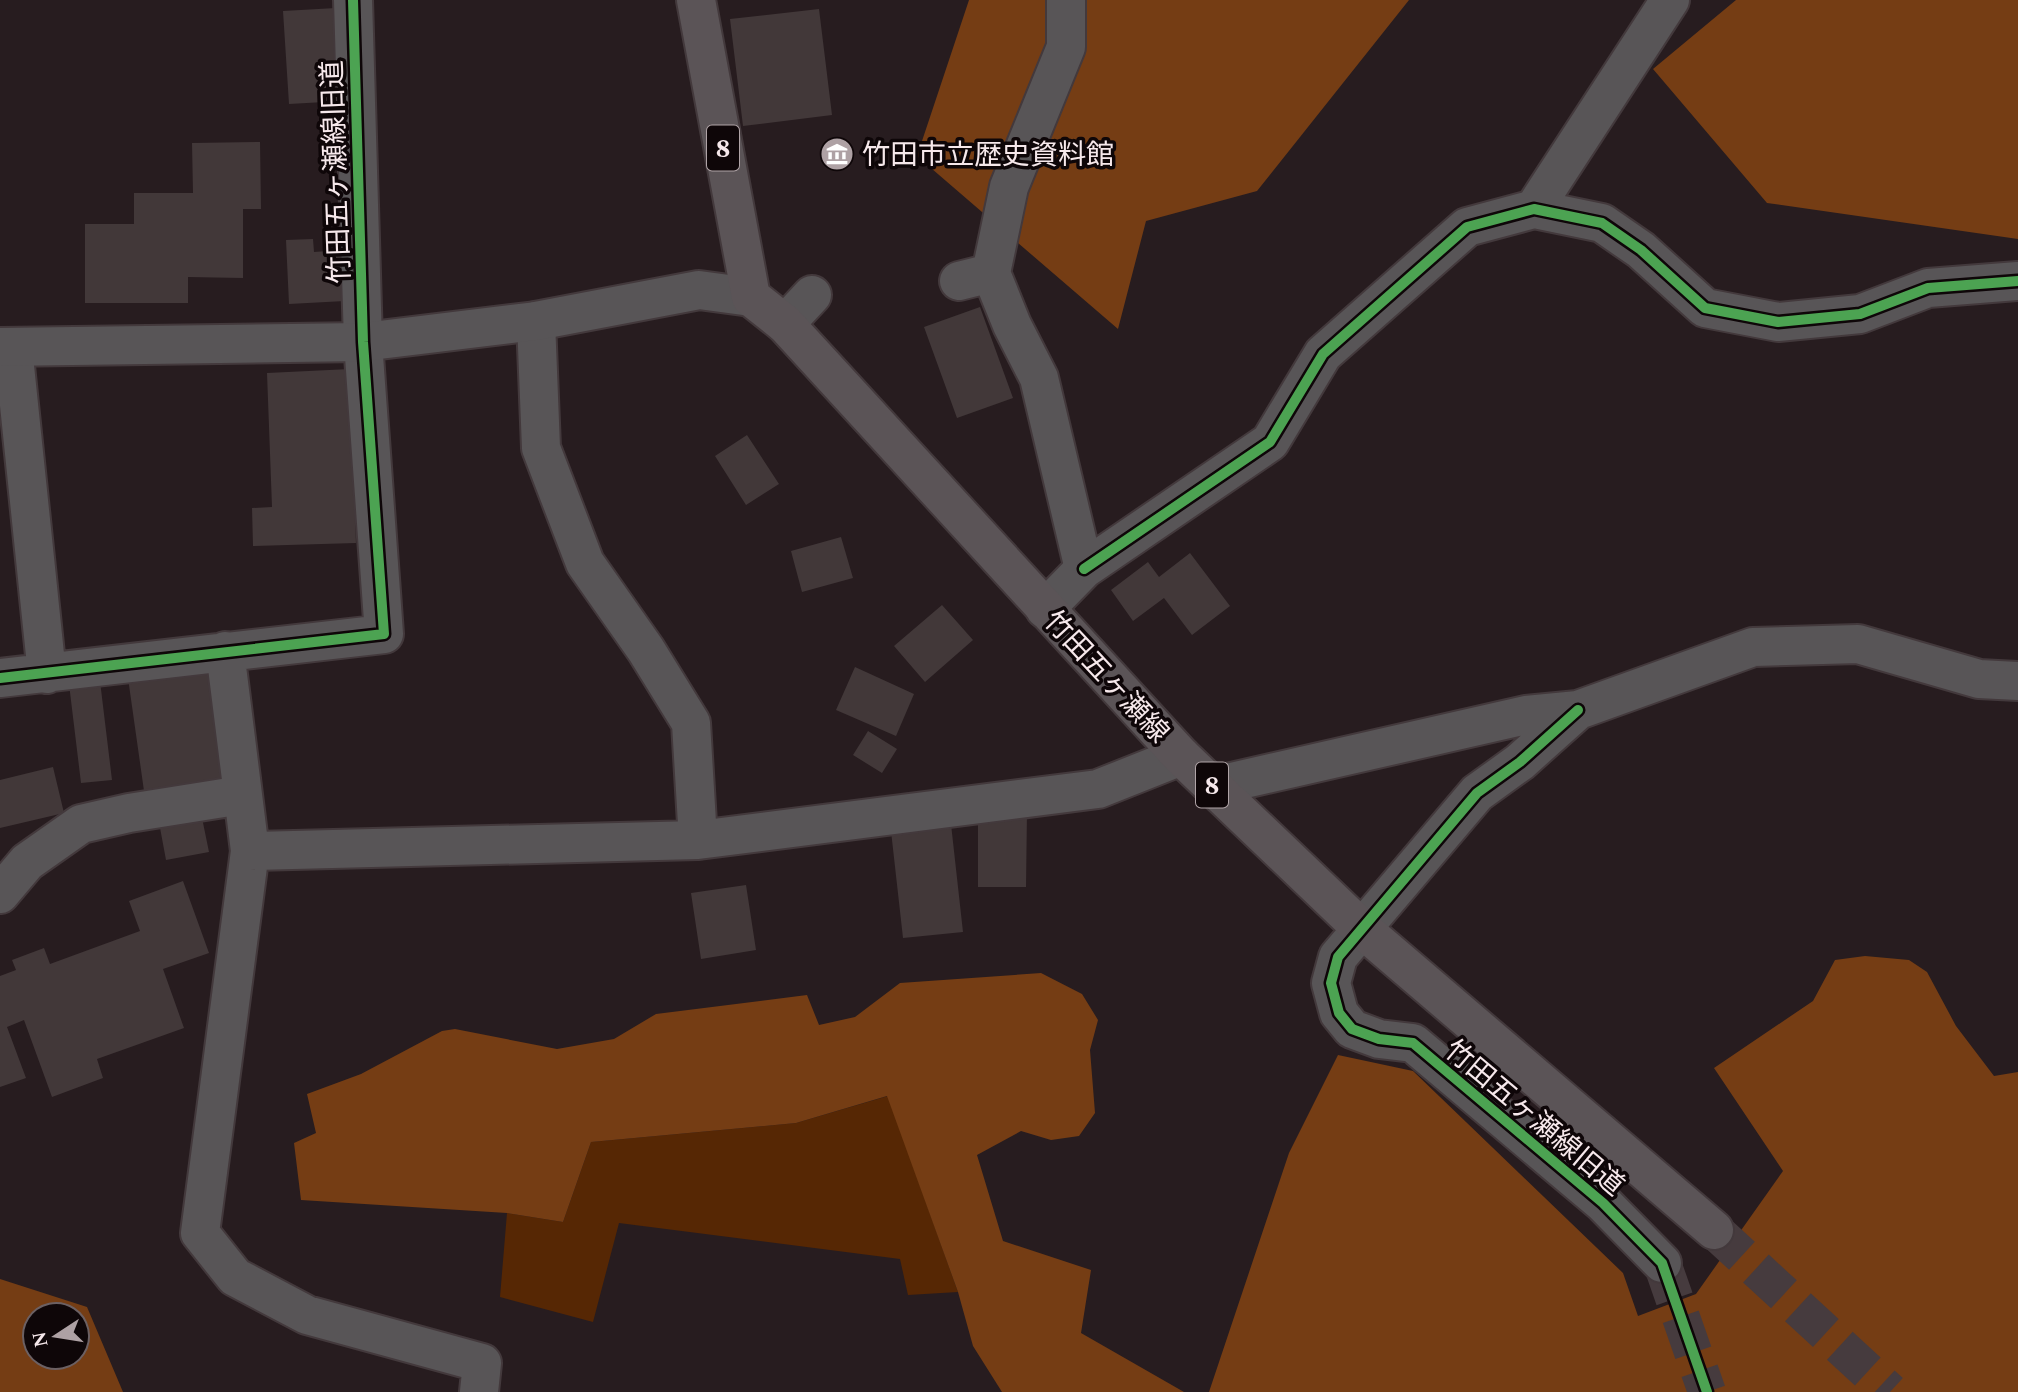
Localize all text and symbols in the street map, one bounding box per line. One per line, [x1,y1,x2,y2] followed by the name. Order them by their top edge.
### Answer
[311,59,362,285] street label: 竹田五ヶ瀬線旧道
[707,125,739,170] road number: 8
[862,134,1114,177] place label: 竹田市立歴史資料館
[818,135,856,173] museum icon: 竹田市立歴史資料館
[1033,601,1179,753] street label: 竹田五ヶ瀬線
[1196,762,1228,807] road number: 8
[1434,1030,1634,1207] street label: 竹田五ヶ瀬線旧道
[21,1301,91,1371] north arrow
[25,1329,57,1350] text: N

